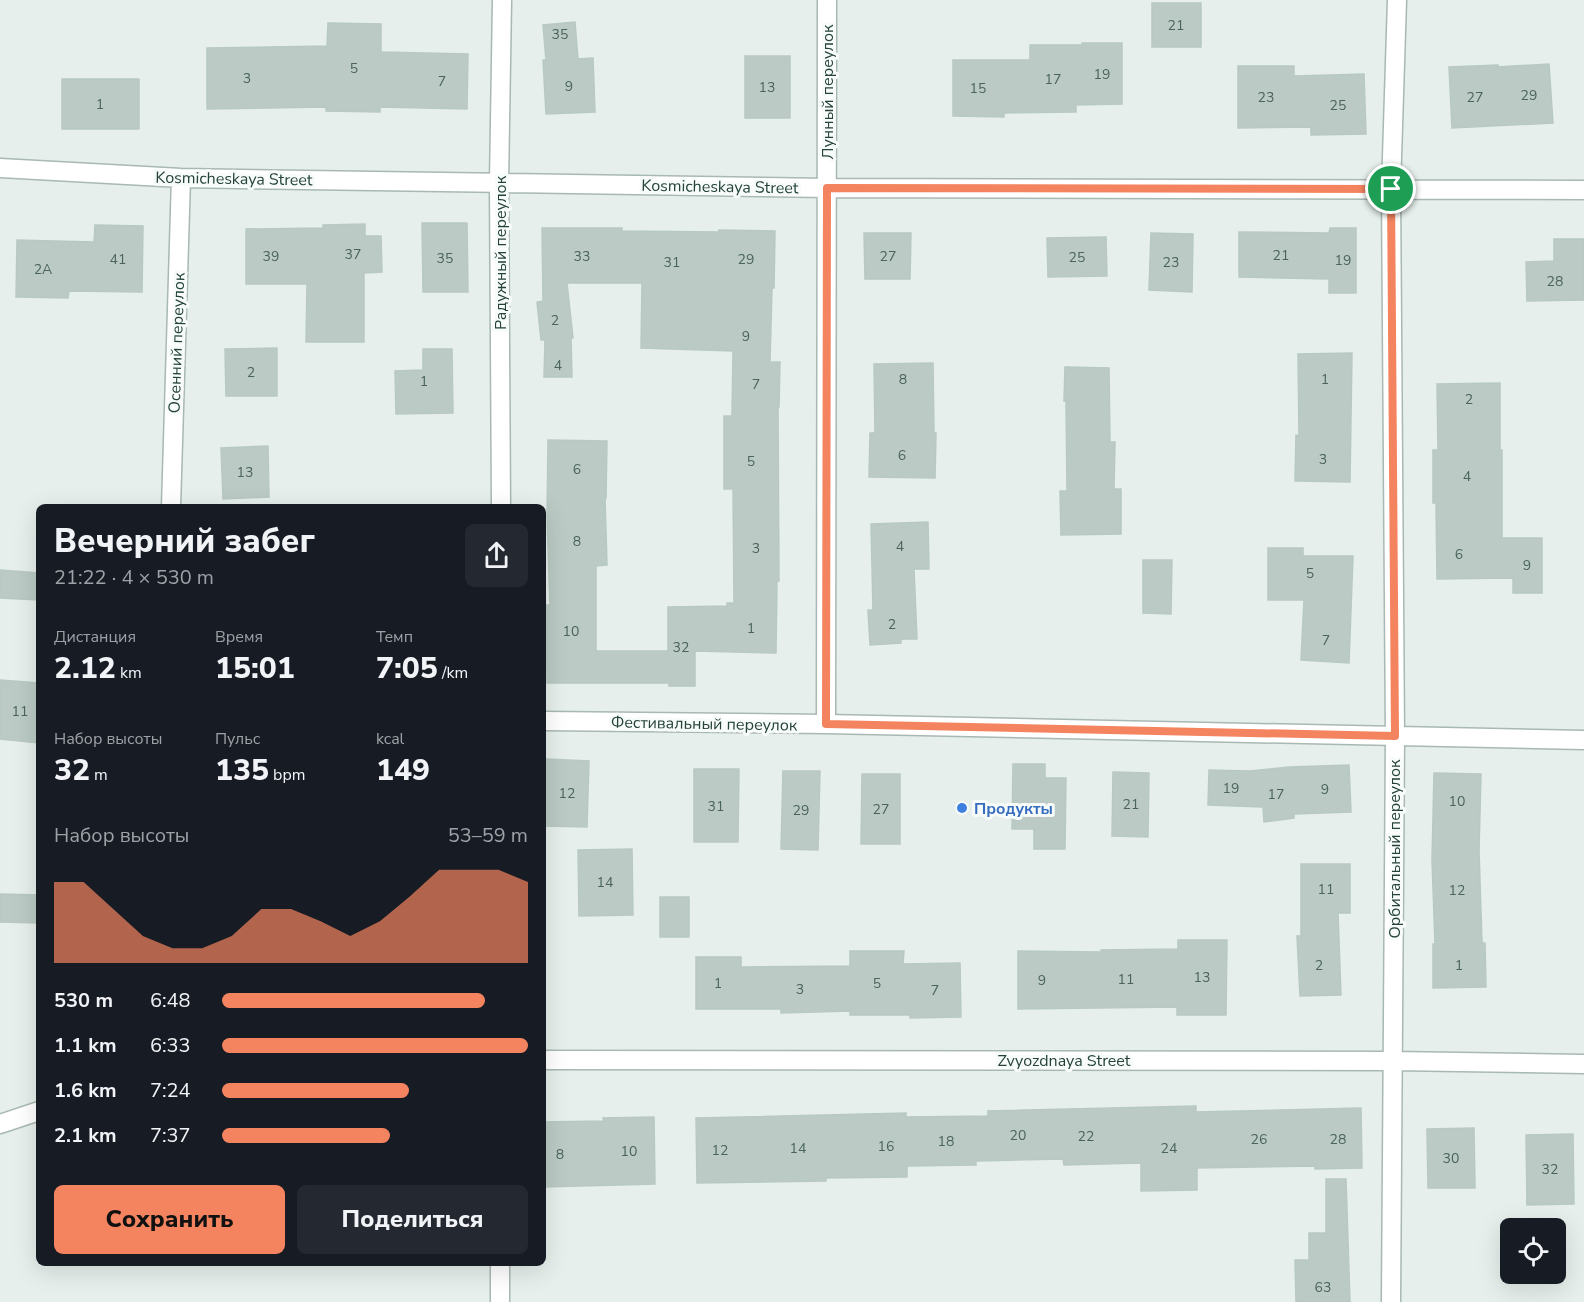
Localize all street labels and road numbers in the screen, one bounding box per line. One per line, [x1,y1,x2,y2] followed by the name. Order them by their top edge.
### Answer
[817,24,839,159] street label: Лунный переулок
[155,167,313,191] street label: Kosmicheskaya Street
[490,175,512,330] street label: Радужный переулок
[641,175,799,199] street label: Kosmicheskaya Street
[164,272,190,414] street label: Осенний переулок
[611,711,798,737] street label: Фестивальный переулок
[1384,759,1406,938] street label: Орбитальный переулок
[998,1050,1131,1072] street label: Zvyozdnaya Street

